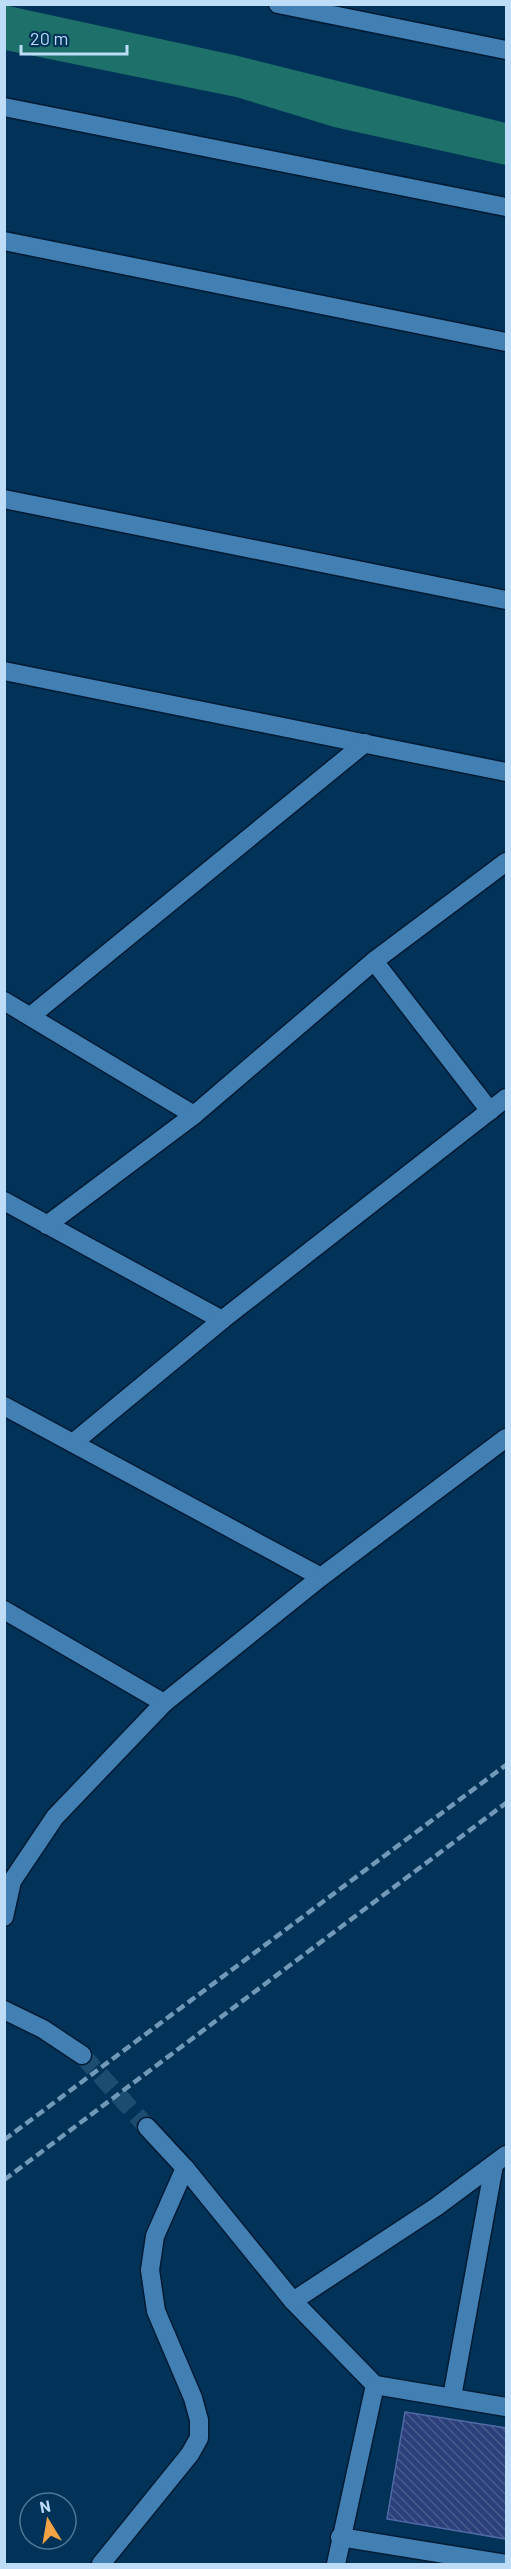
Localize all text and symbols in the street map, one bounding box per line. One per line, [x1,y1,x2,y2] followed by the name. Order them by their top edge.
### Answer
[21,18,128,56] scale bar
[30,27,68,49] text: 20 m
[18,2491,78,2551] north arrow
[38,2495,52,2516] text: N

